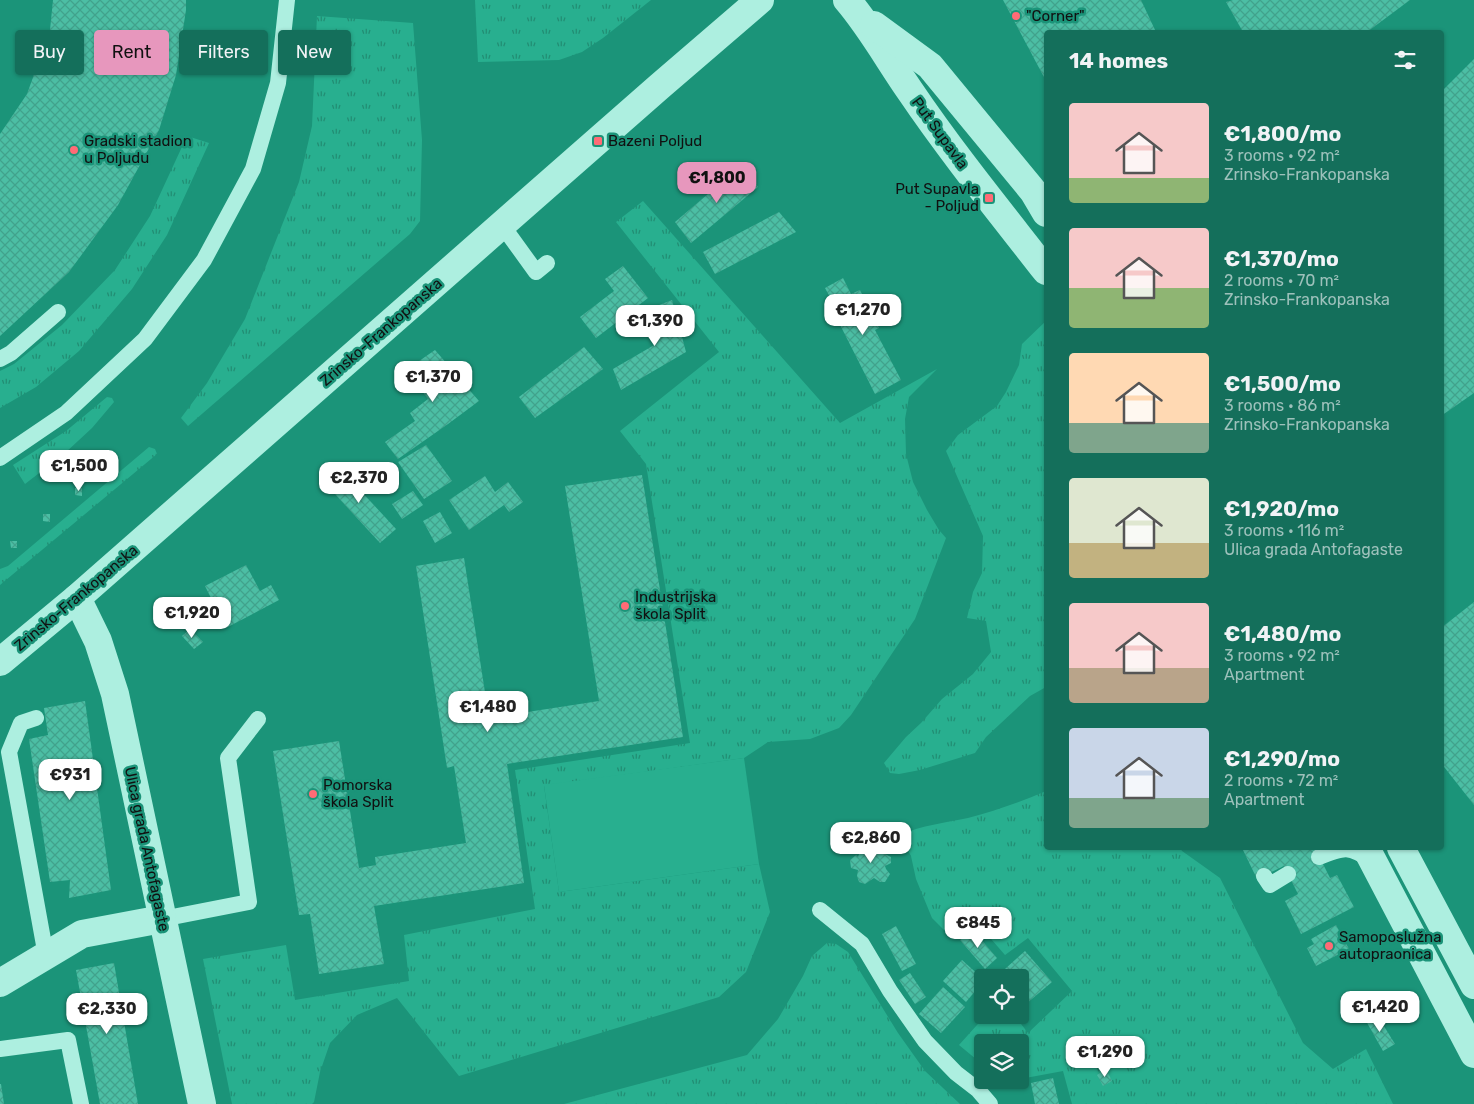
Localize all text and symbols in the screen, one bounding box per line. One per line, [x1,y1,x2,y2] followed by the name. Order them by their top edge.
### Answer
[1026,7,1085,25] place label: "Corner"
[1010,10,1022,22] marker: "Corner"
[15,30,84,75] chip: Buy
[94,30,169,75] chip: Rent
[179,30,268,75] chip: Filters
[278,30,351,75] chip: New
[1391,46,1419,74] icon: filters
[1069,48,1168,73] text: 14 homes
[908,94,972,172] street label: Put Supavla
[1224,121,1341,146] text: €1,800/mo
[1109,123,1169,183] icon: home
[84,132,192,167] place label: Gradski stadion u Poljudu
[608,132,702,150] place label: Bazeni Poljud
[592,135,604,147] marker: Bazeni Poljud
[68,144,80,156] marker: Gradski stadion u Poljudu
[1224,146,1340,165] text: 3 rooms · 92 m²
[676,162,758,204] pin: €1,800
[1224,165,1390,184] text: Zrinsko-Frankopanska
[688,168,746,187] text: €1,800
[895,180,979,215] place label: Put Supavla - Poljud
[983,192,995,204] marker: Put Supavla - Poljud
[1224,246,1339,271] text: €1,370/mo
[1109,248,1169,308] icon: home
[1224,271,1339,290] text: 2 rooms · 70 m²
[316,274,446,390] street label: Zrinsko-Frankopanska
[1224,290,1390,309] text: Zrinsko-Frankopanska
[822,294,904,336] pin: €1,270
[835,300,891,319] text: €1,270
[614,304,696,347] pin: €1,390
[627,311,683,330] text: €1,390
[392,360,474,403] pin: €1,370
[405,367,461,386] text: €1,370
[1224,371,1341,396] text: €1,500/mo
[1109,373,1169,433] icon: home
[1224,396,1341,415] text: 3 rooms · 86 m²
[1224,415,1390,434] text: Zrinsko-Frankopanska
[38,450,120,492] pin: €1,500
[50,456,108,475] text: €1,500
[318,462,400,504] pin: €2,370
[330,468,388,487] text: €2,370
[1224,496,1339,521] text: €1,920/mo
[1109,498,1169,558] icon: home
[1224,521,1344,540] text: 3 rooms · 116 m²
[1224,540,1403,559] text: Ulica grada Antofagaste
[11,541,141,655] street label: Zrinsko-Frankopanska
[635,588,716,623] place label: Industrijska škola Split
[151,596,233,639] pin: €1,920
[619,600,631,612] marker: Industrijska škola Split
[164,603,220,622] text: €1,920
[1224,621,1341,646] text: €1,480/mo
[1109,623,1169,683] icon: home
[1224,646,1340,665] text: 3 rooms · 92 m²
[1224,665,1304,684] text: Apartment
[447,690,529,733] pin: €1,480
[459,697,517,716] text: €1,480
[1224,746,1340,771] text: €1,290/mo
[1109,748,1169,808] icon: home
[40,758,100,801] pin: €931
[50,765,90,784] text: €931
[121,765,173,933] street label: Ulica grada Antofagaste
[1224,771,1338,790] text: 2 rooms · 72 m²
[323,776,394,811] place label: Pomorska škola Split
[307,788,319,800] marker: Pomorska škola Split
[1224,790,1304,809] text: Apartment
[830,822,912,864] pin: €2,860
[841,828,901,847] text: €2,860
[948,906,1008,949] pin: €845
[956,913,1000,932] text: €845
[1339,928,1441,963] place label: Samoposlužna autopraonica
[1323,940,1335,952] marker: Samoposlužna autopraonica
[974,969,1029,1089] map controls
[974,969,1029,1024] button: locate
[1339,990,1421,1033] pin: €1,420
[66,992,148,1035] pin: €2,330
[1351,997,1409,1016] text: €1,420
[77,999,137,1018] text: €2,330
[974,1034,1029,1089] button: layers
[1064,1036,1146,1078] pin: €1,290
[1077,1042,1133,1061] text: €1,290

